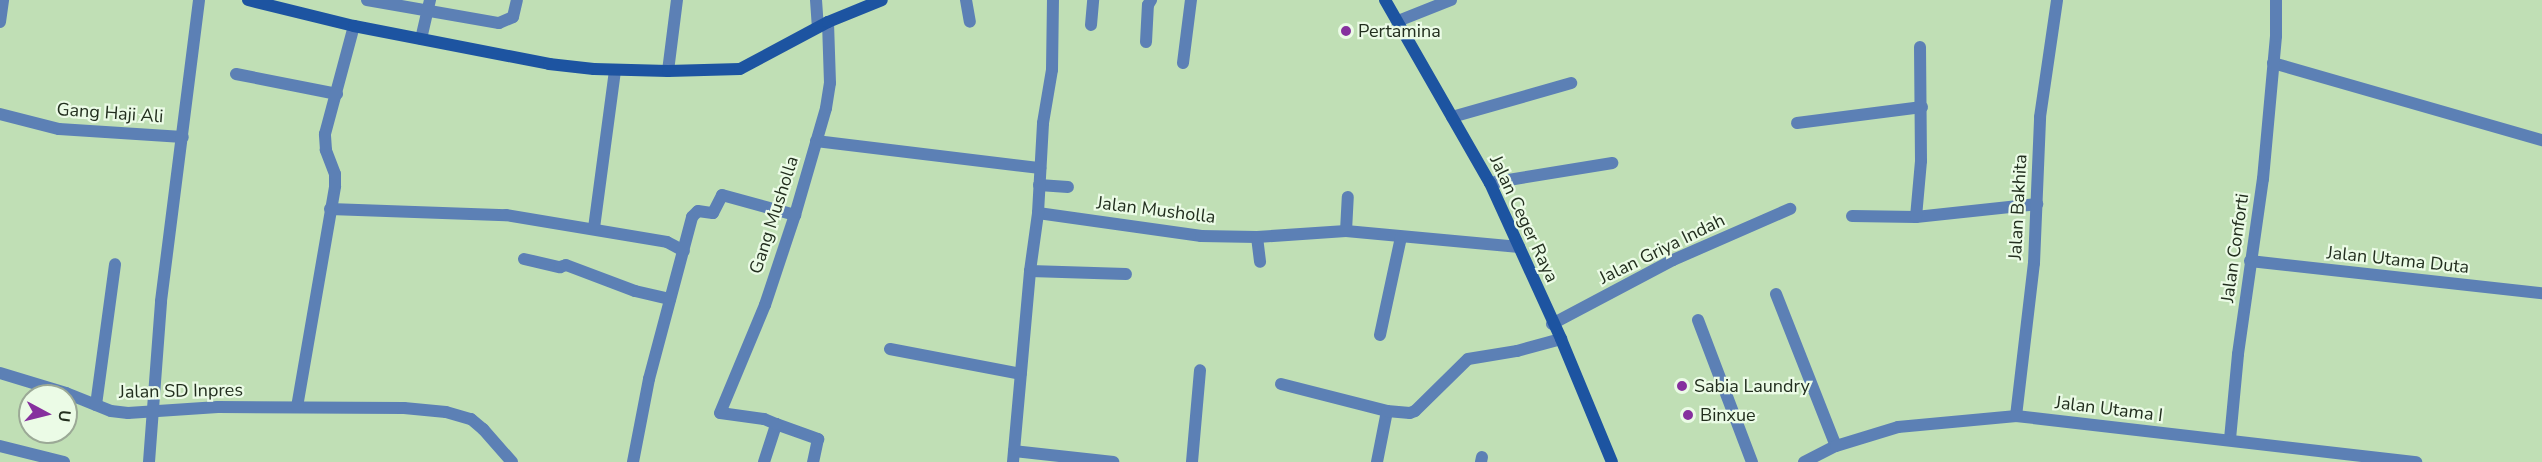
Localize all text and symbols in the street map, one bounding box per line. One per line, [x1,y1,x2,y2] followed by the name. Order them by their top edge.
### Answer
[1358,20,1441,42] place label: Pertamina
[1339,24,1353,38] marker: Pertamina
[56,98,164,128] street label: Gang Haji Ali
[1485,152,1563,286] street label: Jalan Ceger Raya
[745,153,803,277] street label: Gang Musholla
[2004,153,2032,261] street label: Jalan Bakhita
[1095,192,1217,228] street label: Jalan Musholla
[2217,192,2253,304] street label: Jalan Conforti
[1596,209,1728,289] street label: Jalan Griya Indah
[2326,242,2470,278] street label: Jalan Utama Duta
[1694,375,1810,397] place label: Sabia Laundry
[119,379,243,403] street label: Jalan SD Inpres
[1675,379,1689,393] marker: Sabia Laundry
[18,384,78,444] north arrow
[2054,392,2164,426] street label: Jalan Utama I
[1700,404,1756,426] place label: Binxue
[1681,408,1695,422] marker: Binxue
[52,409,76,423] text: U

